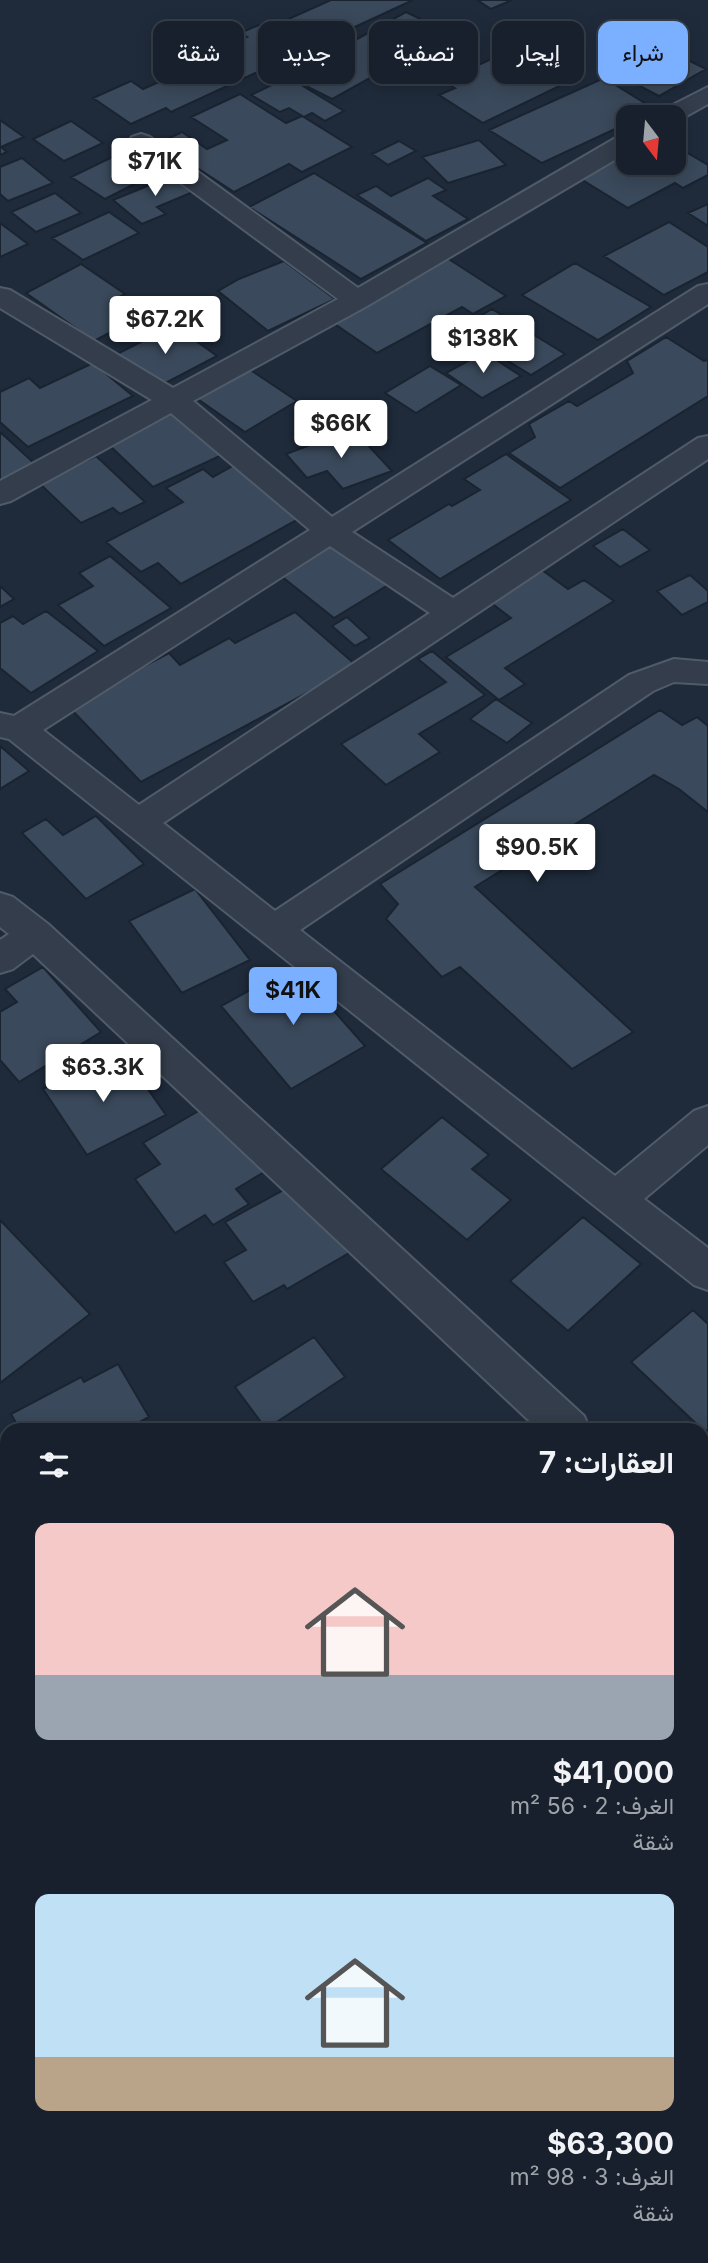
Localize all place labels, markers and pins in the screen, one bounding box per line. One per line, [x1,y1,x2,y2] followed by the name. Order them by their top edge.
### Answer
[114,138,196,198] pin: $71K
[108,296,222,356] pin: $67.2K
[434,316,532,375] pin: $138K
[300,400,382,460] pin: $66K
[480,824,594,884] pin: $90.5K
[252,968,334,1027] pin: $41K
[46,1044,160,1104] pin: $63.3K

